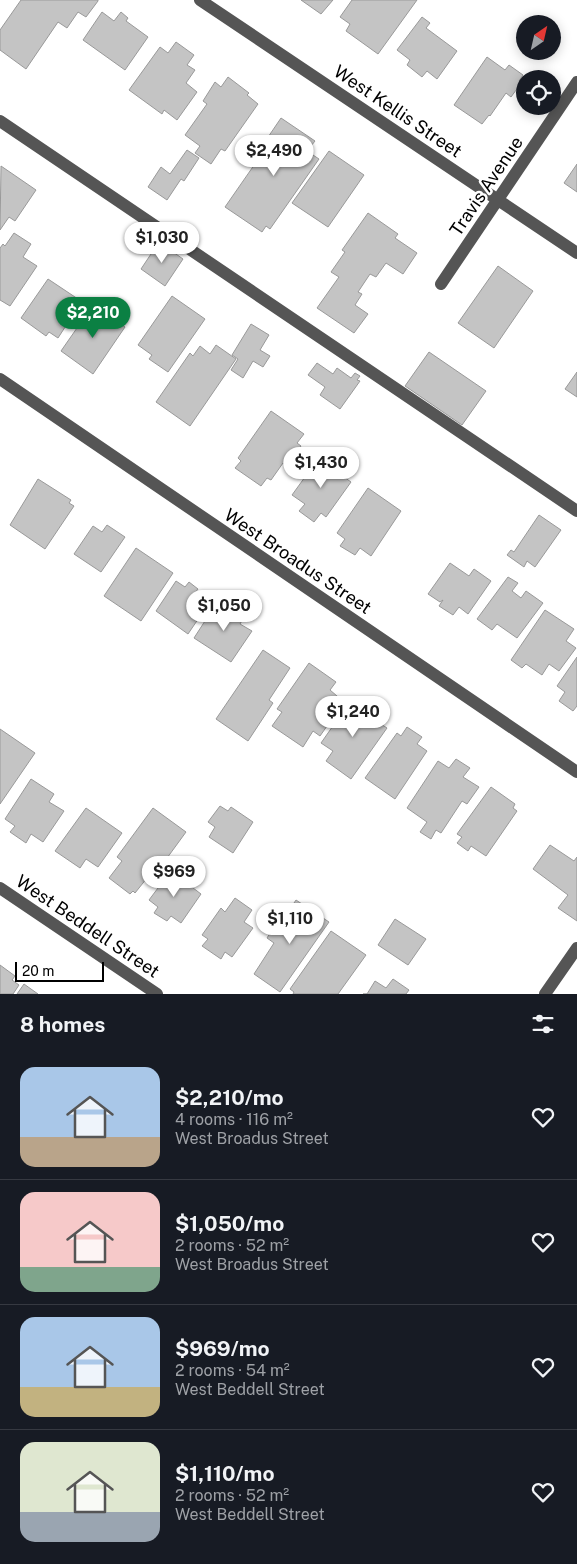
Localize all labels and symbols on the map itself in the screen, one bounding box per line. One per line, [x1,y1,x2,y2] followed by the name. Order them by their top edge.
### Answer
[516,15,561,60] north arrow
[330,60,466,162] street label: West Kellis Street
[445,132,527,240] street label: Travis Avenue
[233,134,315,177] pin: $2,490
[121,222,203,264] pin: $1,030
[52,296,134,339] pin: $2,210
[280,446,362,489] pin: $1,430
[220,504,376,618] street label: West Broadus Street
[183,590,265,632] pin: $1,050
[312,696,394,738] pin: $1,240
[144,856,204,898] pin: $969
[12,870,164,982] street label: West Beddell Street
[249,902,331,945] pin: $1,110
[15,959,104,982] scale bar

